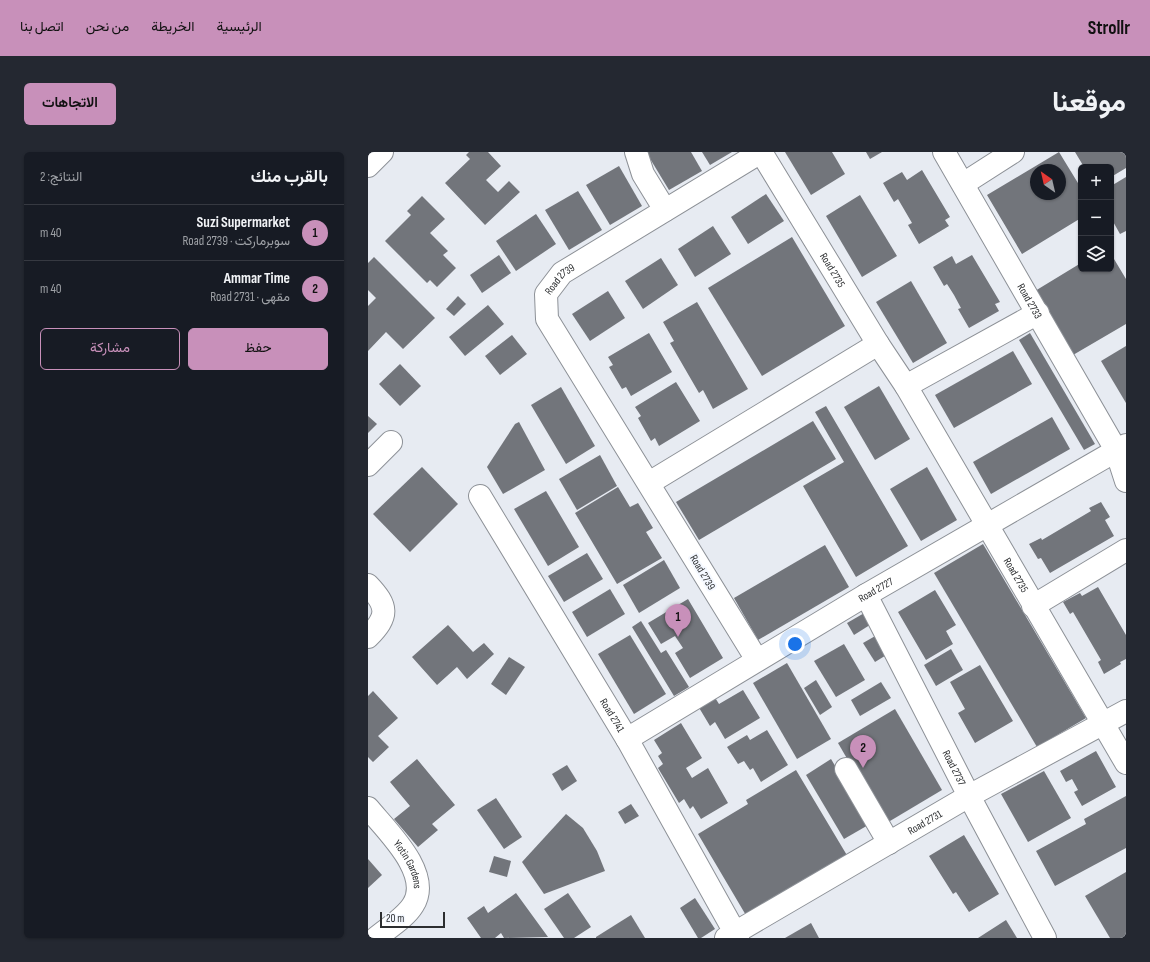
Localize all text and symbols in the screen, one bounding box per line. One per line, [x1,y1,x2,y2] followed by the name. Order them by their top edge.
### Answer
[1088,17,1130,40] text: Strollr
[20,18,64,35] text: اتصل بنا
[86,18,129,35] text: من نحن
[151,18,194,35] text: الخريطة
[216,18,262,35] text: الرئيسية
[24,83,116,125] button: الاتجاهات
[1052,86,1126,119] text: موقعنا
[1030,164,1066,200] north arrow
[1078,164,1114,272] map controls
[1078,164,1114,200] button: +
[251,167,328,187] text: بالقرب منك
[40,169,82,185] text: النتائج: 2
[1078,200,1114,236] button: −
[197,213,290,232] text: Suzi Supermarket
[40,225,62,241] text: 40 m
[312,225,318,241] text: 1
[182,233,290,249] text: سوبرماركت · Road 2739
[1078,236,1114,272] button: layers
[817,250,848,290] street label: Road 2735
[542,261,577,297] street label: Road 2739
[224,269,290,288] text: Ammar Time
[40,281,62,297] text: 40 m
[312,281,318,297] text: 2
[1014,281,1045,321] street label: Road 2733
[210,289,290,305] text: مقهى · Road 2731
[40,328,180,370] button: مشاركة
[188,328,328,370] button: حفظ
[687,552,718,592] street label: Road 2739
[1001,555,1031,595] street label: Road 2735
[856,575,896,605] street label: Road 2727
[665,604,691,637] pin: 1
[785,634,805,654] your location
[597,696,627,735] street label: Road 2741
[850,735,876,768] pin: 2
[940,748,969,788] street label: Road 2737
[905,807,944,837] street label: Road 2731
[391,837,424,889] street label: Yiotin Gardens
[380,910,445,929] scale bar
[386,912,404,925] text: 20 m

